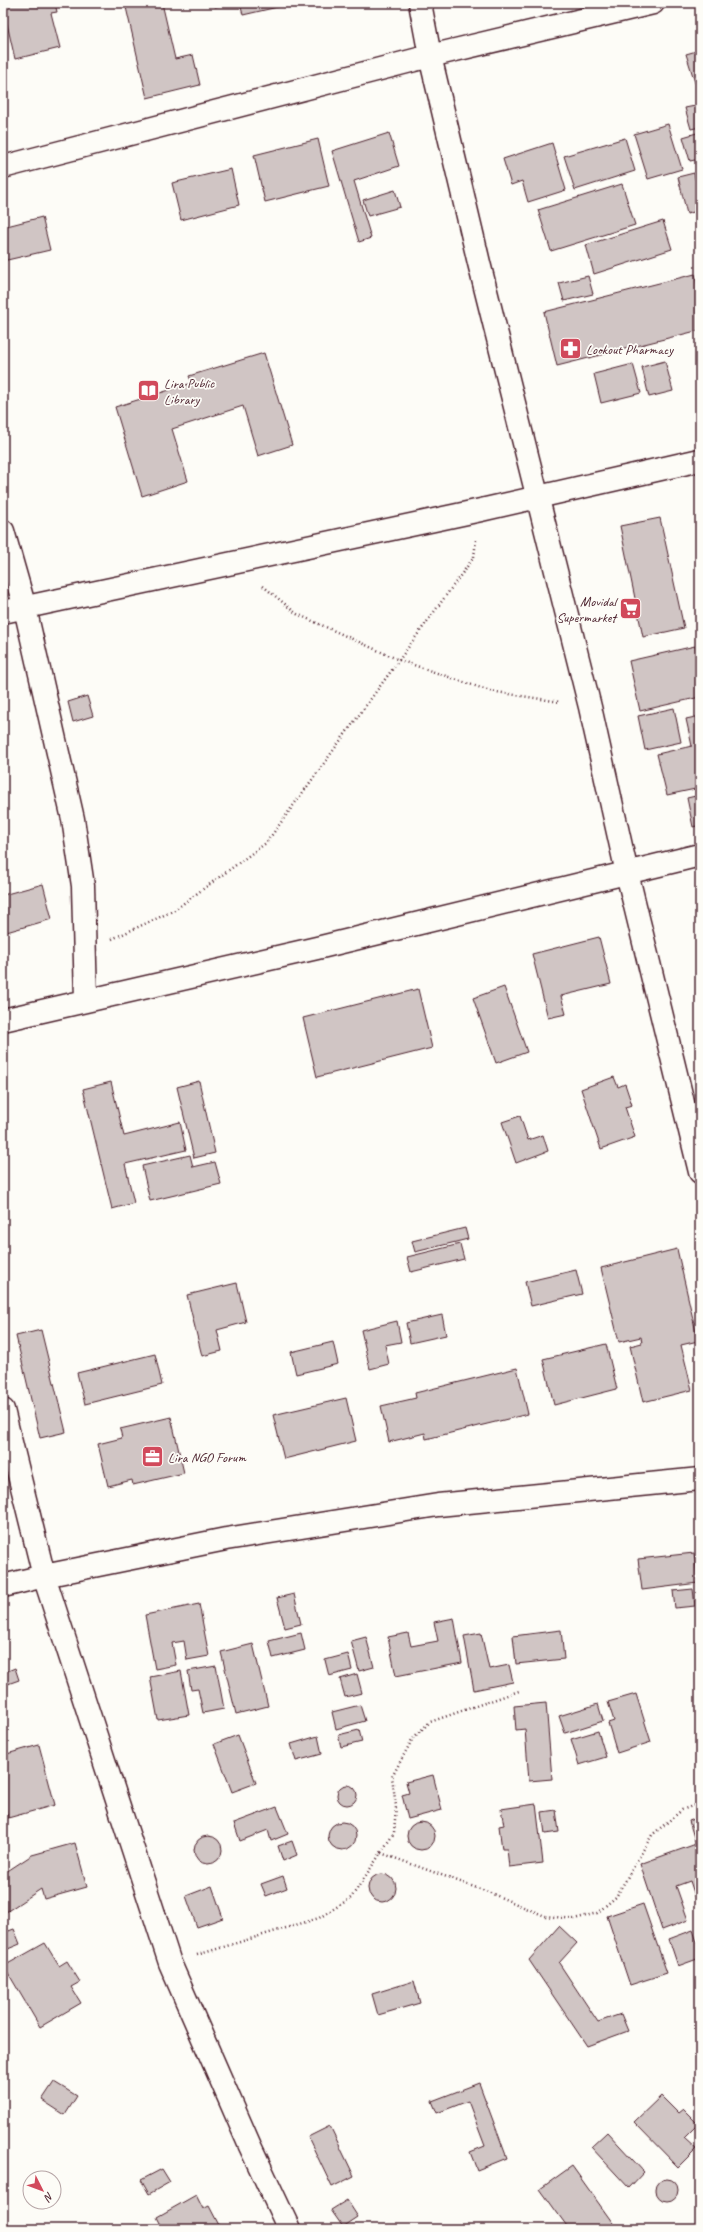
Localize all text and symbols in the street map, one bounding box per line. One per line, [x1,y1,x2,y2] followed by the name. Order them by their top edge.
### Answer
[558,336,584,362] pharmacy icon: Lookout Pharmacy
[586,341,674,358] place label: Lookout Pharmacy
[164,375,215,408] place label: Lira Public Library
[136,378,162,404] library icon: Lira Public Library
[557,593,619,626] place label: Movidal Supermarket
[618,596,644,622] supermarket icon: Movidal Supermarket
[140,1444,166,1470] office icon: Lira NGO Forum
[168,1449,247,1466] place label: Lira NGO Forum
[22,2170,62,2210] north arrow
[40,2189,57,2206] text: N

